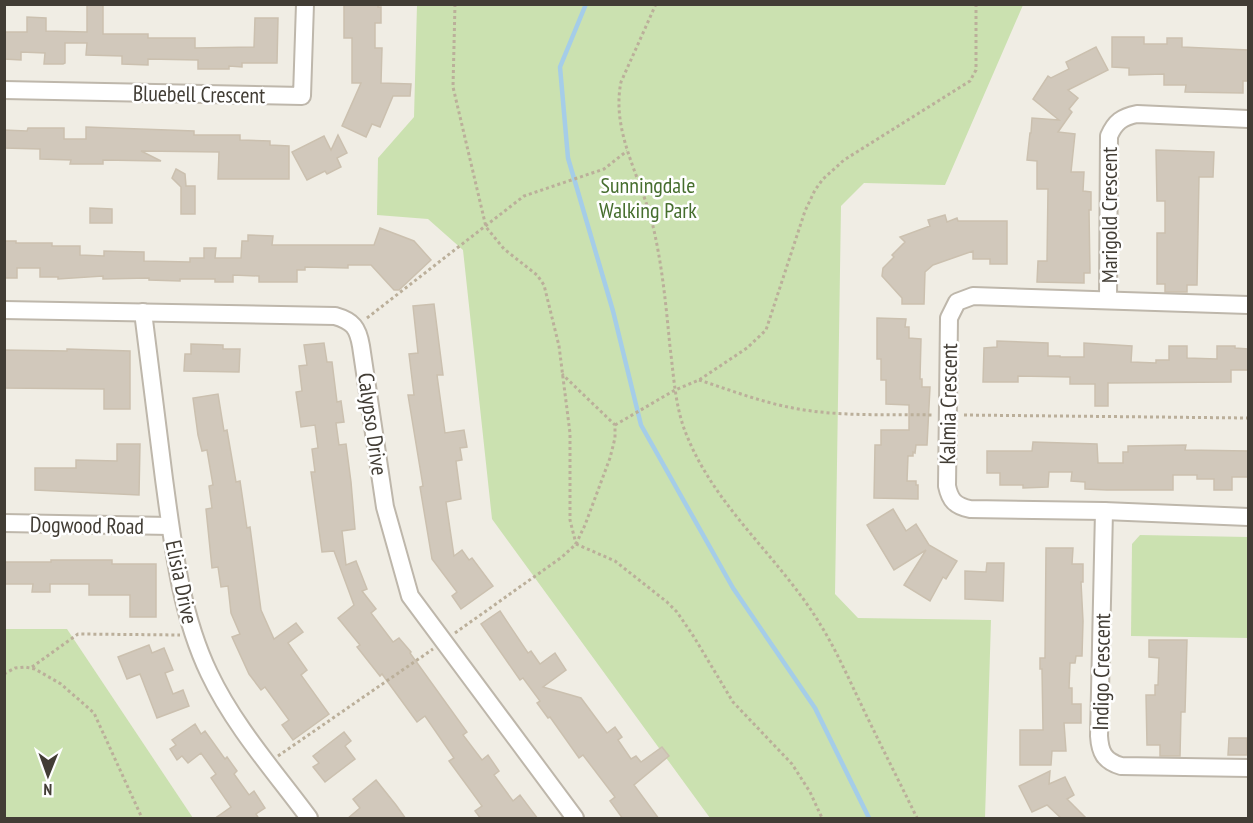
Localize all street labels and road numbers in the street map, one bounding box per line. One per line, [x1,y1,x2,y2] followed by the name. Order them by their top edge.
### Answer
[133,79,265,109] street label: Bluebell Crescent
[1095,147,1123,283] street label: Marigold Crescent
[933,343,963,465] street label: Kalmia Crescent
[352,371,394,477] street label: Calypso Drive
[30,510,144,540] street label: Dogwood Road
[159,538,205,626] street label: Elisia Drive
[1086,613,1116,731] street label: Indigo Crescent

